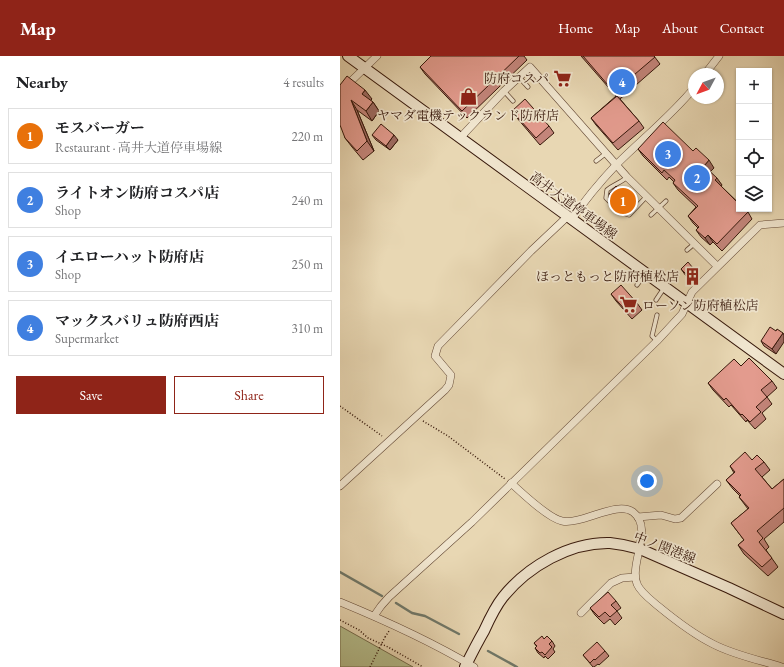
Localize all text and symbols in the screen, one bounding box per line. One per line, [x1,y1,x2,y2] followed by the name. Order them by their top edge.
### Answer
[20,16,56,41] text: Map
[558,19,593,37] text: Home
[615,19,640,37] text: Map
[662,19,698,37] text: About
[720,19,764,37] text: Contact
[609,67,635,97] pin: 4
[552,68,572,88] supermarket icon: 防府コスパ
[688,68,724,104] north arrow
[736,68,772,212] map controls
[736,68,772,104] button: +
[484,70,549,87] place label: 防府コスパ
[16,71,68,93] text: Nearby
[283,74,324,91] text: 4 results
[458,86,478,106] shop icon: ヤマダ電機テックランド防府店
[736,104,772,140] button: −
[377,107,559,124] place label: ヤマダ電機テックランド防府店
[55,118,145,137] text: モスバーガー
[27,128,33,145] text: 1
[292,128,323,145] text: 220 m
[55,139,222,156] text: Restaurant · 高井大道停車場線
[655,139,681,169] pin: 3
[736,140,772,176] button: locate
[684,163,710,193] pin: 2
[527,168,621,243] street label: 高井大道停車場線
[736,176,772,212] button: layers
[55,183,219,202] text: ライトオン防府コスパ店
[610,186,636,216] pin: 1
[27,192,33,209] text: 2
[292,192,323,209] text: 240 m
[55,202,81,219] text: Shop
[55,247,204,266] text: イエローハット防府店
[27,256,33,273] text: 3
[292,256,323,273] text: 250 m
[55,266,81,283] text: Shop
[682,266,702,286] building icon: ほっともっと防府植松店
[536,268,679,285] place label: ほっともっと防府植松店
[619,295,639,315] supermarket icon: ローソン防府植松店
[642,297,758,314] place label: ローソン防府植松店
[55,311,219,330] text: マックスバリュ防府西店
[27,320,33,337] text: 4
[292,320,323,337] text: 310 m
[55,330,119,347] text: Supermarket
[16,376,166,414] button: Save
[174,376,324,414] button: Share
[637,471,657,491] your location
[631,528,698,567] street label: 中ノ関港線

